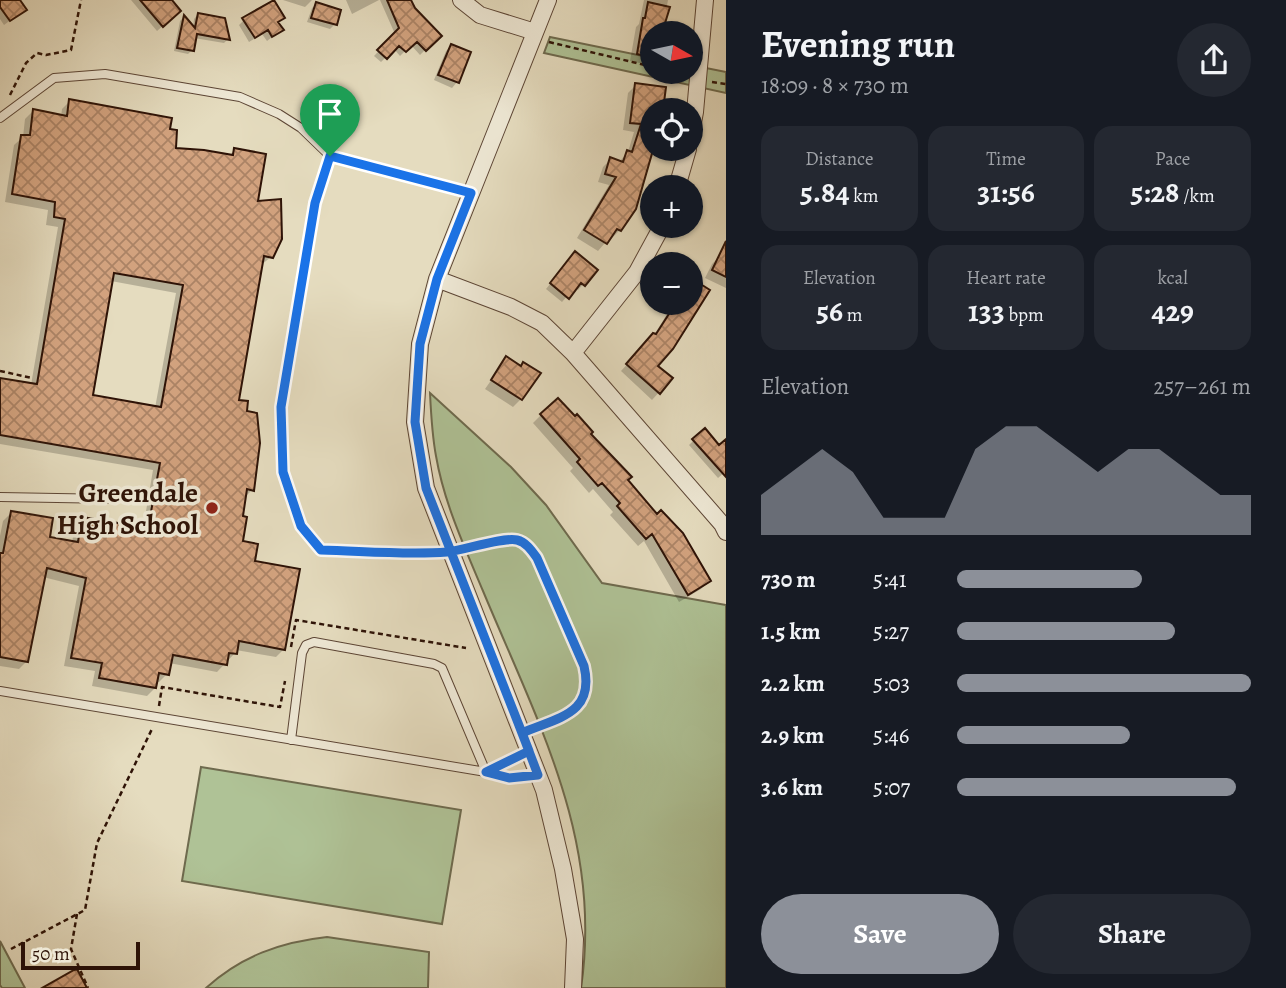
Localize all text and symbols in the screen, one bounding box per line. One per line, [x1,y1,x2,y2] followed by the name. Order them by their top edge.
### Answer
[761,18,955,70] text: Evening run
[640,21,704,84] north arrow
[640,21,703,315] map controls
[1177,23,1251,97] button: share
[761,70,909,101] text: 18:09 · 8 × 730 m
[300,84,360,156] pin
[311,95,349,133] icon: arrive
[640,98,703,161] button: locate
[805,146,873,172] text: Distance
[986,146,1026,172] text: Time
[1155,146,1190,172] text: Pace
[800,172,850,212] text: 5.84
[977,172,1035,212] text: 31:56
[1131,172,1179,212] text: 5:28
[640,175,703,238] button: +
[850,183,879,209] text: km
[1179,183,1215,209] text: /km
[640,252,703,315] button: −
[803,265,876,291] text: Elevation
[966,265,1046,291] text: Heart rate
[1157,265,1188,291] text: kcal
[816,291,843,331] text: 56
[968,291,1005,331] text: 133
[1151,291,1194,331] text: 429
[843,302,863,328] text: m
[1005,302,1044,328] text: bpm
[761,371,849,402] text: Elevation
[1153,371,1251,402] text: 257–261 m
[57,474,199,544] place label: Greendale High School
[204,500,220,516] marker: Greendale High School
[761,564,816,595] text: 730 m
[873,564,907,595] text: 5:41
[761,616,821,647] text: 1.5 km
[873,616,909,647] text: 5:27
[761,668,825,699] text: 2.2 km
[873,668,910,699] text: 5:03
[761,720,824,751] text: 2.9 km
[873,720,909,751] text: 5:46
[761,772,823,803] text: 3.6 km
[873,772,910,803] text: 5:07
[761,894,999,974] button: Save
[1013,894,1251,974] button: Share
[21,939,140,971] scale bar
[32,941,70,967] text: 50 m

